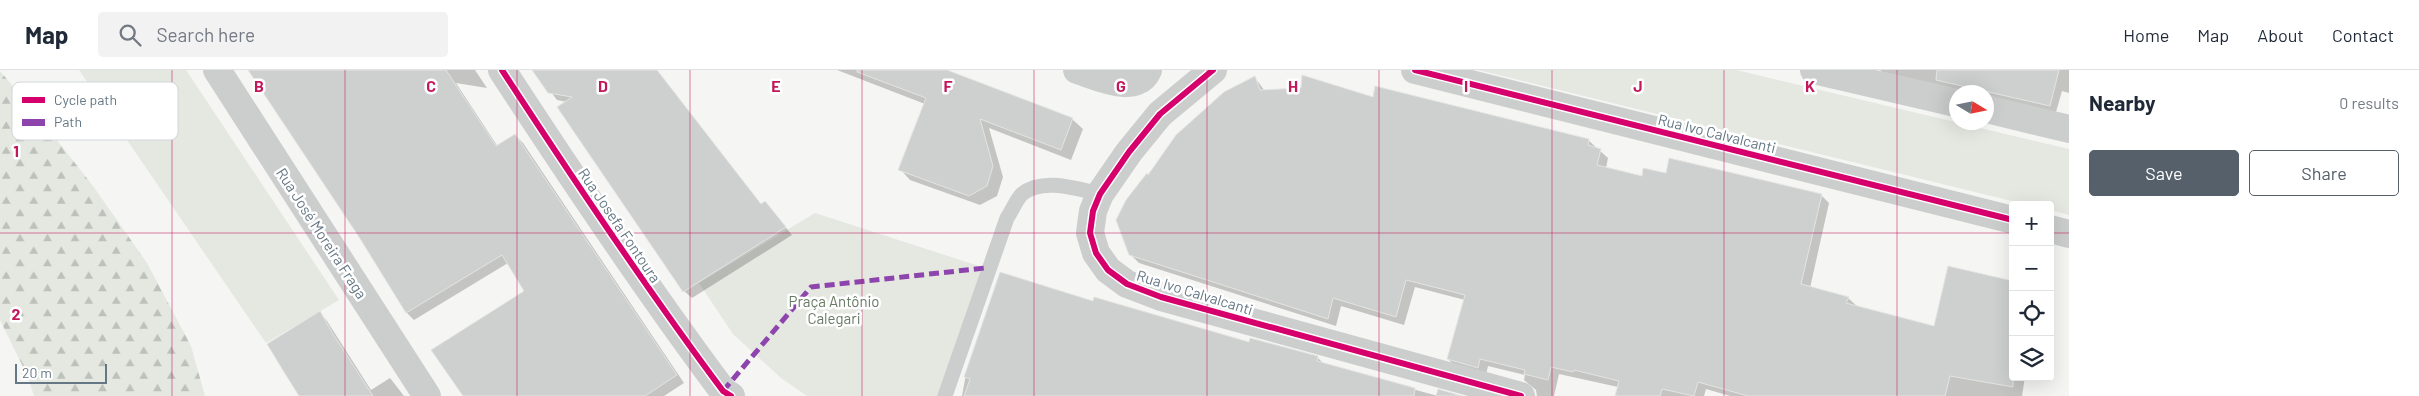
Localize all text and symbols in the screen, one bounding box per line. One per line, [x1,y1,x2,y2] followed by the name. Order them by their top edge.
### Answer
[98,12,448,57] search box
[25,20,68,49] text: Map
[116,21,144,49] icon: search
[156,23,255,46] text: Search here
[2123,24,2169,46] text: Home
[2197,24,2229,46] text: Map
[2257,24,2304,46] text: About
[2332,24,2394,46] text: Contact
[254,76,264,95] text: B
[426,76,436,95] text: C
[598,76,608,95] text: D
[771,76,781,95] text: E
[944,76,953,95] text: F
[1116,76,1126,95] text: G
[1288,76,1298,95] text: H
[1464,76,1468,95] text: I
[1633,76,1643,95] text: J
[1805,76,1815,95] text: K
[12,82,178,140] legend
[1949,85,1994,130] north arrow
[2089,90,2155,115] text: Nearby
[54,91,117,108] text: Cycle path
[2339,93,2399,112] text: 0 results
[1656,110,1778,156] street label: Rua Ivo Calvalcanti
[54,113,82,130] text: Path
[13,141,19,160] text: 1
[2089,150,2239,196] button: Save
[2249,150,2399,196] button: Share
[273,164,371,302] street label: Rua José Moreira Fraga
[575,164,665,286] street label: Rua Josefa Fontoura
[2009,201,2054,381] map controls
[2009,201,2054,246] button: +
[2009,246,2054,291] button: −
[1135,266,1255,318] street label: Rua Ivo Calvalcanti
[2009,291,2054,336] button: locate
[789,292,880,327] park label: Praça Antônio Calegari
[12,304,21,323] text: 2
[2009,336,2054,381] button: layers
[15,361,108,384] scale bar
[22,364,52,381] text: 20 m

